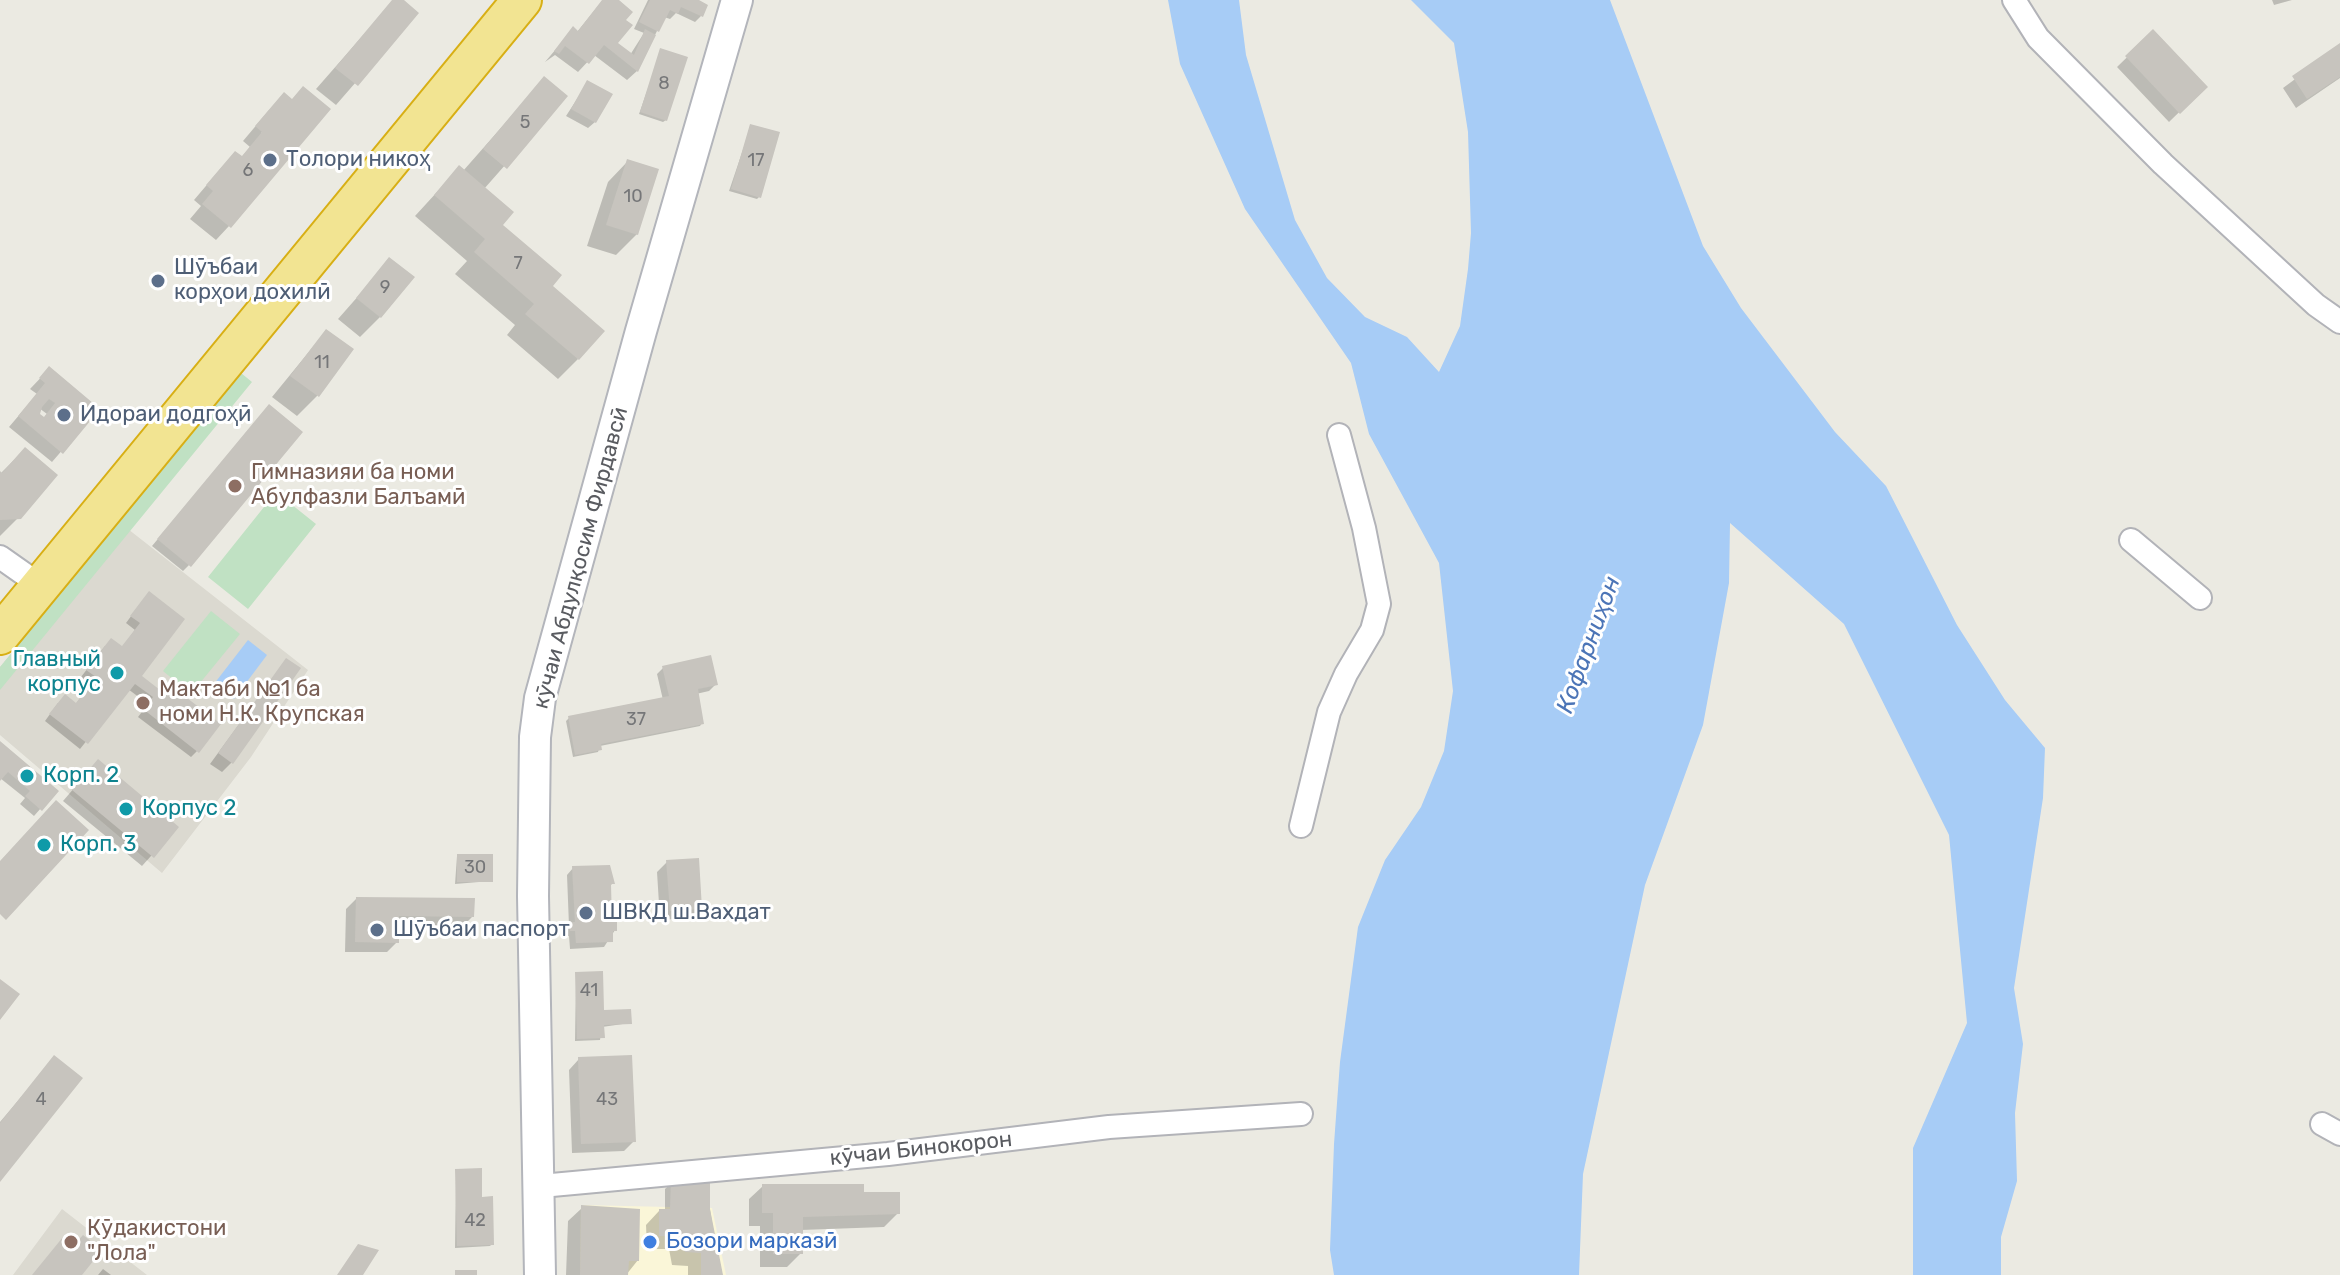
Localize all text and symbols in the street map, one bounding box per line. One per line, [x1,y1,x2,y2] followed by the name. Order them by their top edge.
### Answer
[658,73,670,95] house number: 8
[520,112,530,134] house number: 5
[286,147,430,173] place label: Толори никоҳ
[748,150,764,172] house number: 17
[261,151,279,169] marker: Толори никоҳ
[243,160,253,182] house number: 6
[623,186,643,208] house number: 10
[513,253,523,275] house number: 7
[174,255,331,306] place label: Шӯъбаи корҳои дохилӣ
[149,272,167,290] marker: Шӯъбаи корҳои дохилӣ
[380,277,390,299] house number: 9
[314,352,330,374] house number: 11
[80,402,251,428] place label: Идораи додгоҳӣ
[528,404,634,712] street label: кӯчаи Абдулқосим Фирдавсӣ
[55,406,73,424] marker: Идораи додгоҳӣ
[251,460,466,512] place label: Гимназияи ба номи Абулфазли Балъамӣ
[226,477,244,495] marker: Гимназияи ба номи Абулфазли Балъамӣ
[1551,573,1627,717] water label: Кофарниҳон
[13,647,101,698] place label: Главный корпус
[108,664,126,682] marker: Главный корпус
[159,677,365,728] place label: Мактаби №1 ба номи Н.К. Крупская
[134,694,152,712] marker: Мактаби №1 ба номи Н.К. Крупская
[626,709,646,731] house number: 37
[43,763,119,789] place label: Корп. 2
[18,767,36,785] marker: Корп. 2
[142,796,236,822] place label: Корпус 2
[117,800,135,818] marker: Корпус 2
[60,832,136,858] place label: Корп. 3
[35,836,53,854] marker: Корп. 3
[464,857,486,879] house number: 30
[602,900,771,926] place label: ШВКД ш.Вахдат
[577,904,595,922] marker: ШВКД ш.Вахдат
[393,917,570,943] place label: Шӯъбаи паспорт
[368,921,386,939] marker: Шӯъбаи паспорт
[580,980,598,1002] house number: 41
[35,1089,47,1111] house number: 4
[596,1089,618,1111] house number: 43
[828,1126,1014,1172] street label: кӯчаи Бинокорон
[464,1210,486,1232] house number: 42
[87,1216,227,1268] place label: Кӯдакистони "Лола"
[666,1229,837,1255] place label: Бозори марказӣ
[62,1233,80,1251] marker: Кӯдакистони "Лола"
[641,1233,659,1251] marker: Бозори марказӣ

